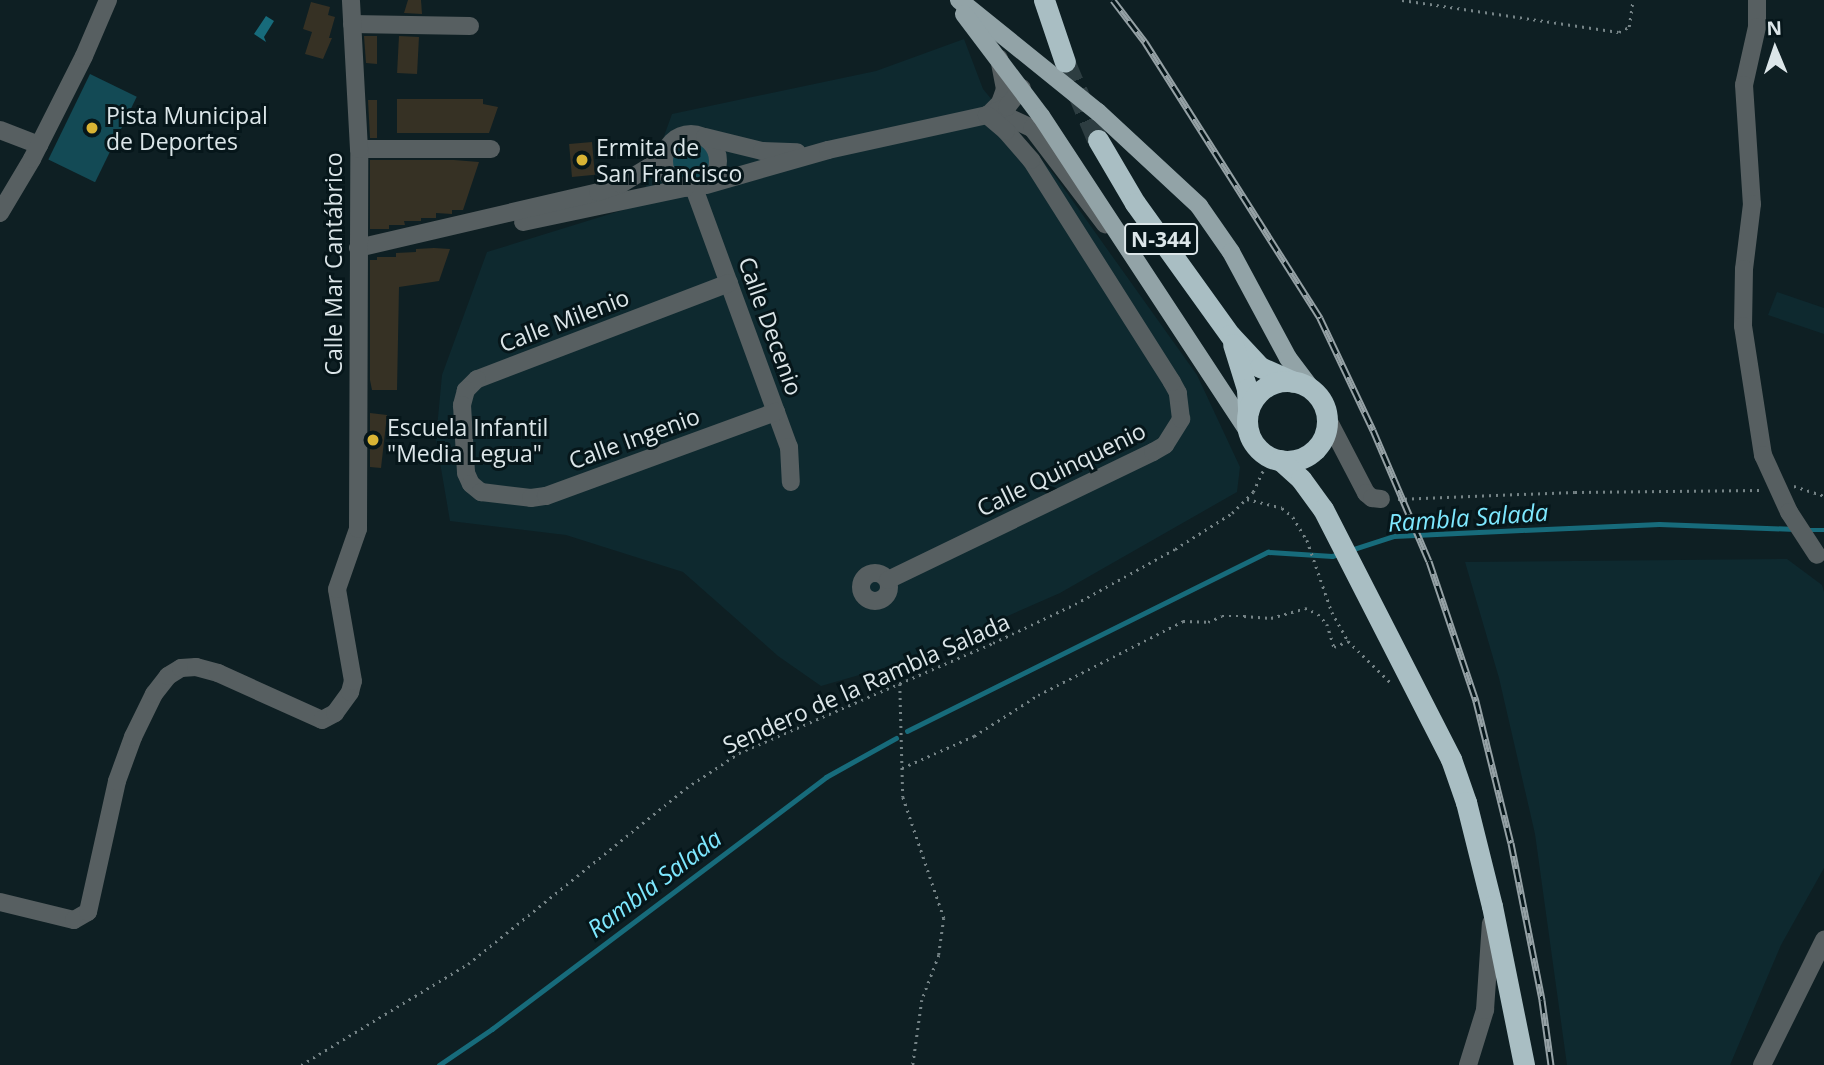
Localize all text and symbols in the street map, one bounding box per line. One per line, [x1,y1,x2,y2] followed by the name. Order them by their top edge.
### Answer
[1740,14,1810,84] north arrow
[1766,15,1782,41] text: N
[106,101,268,155] place label: Pista Municipal de Deportes
[84,120,100,136] marker: Pista Municipal de Deportes
[596,133,742,187] place label: Ermita de San Francisco
[319,152,347,376] street label: Calle Mar Cantábrico
[574,152,590,168] marker: Ermita de San Francisco
[1122,222,1200,256] road number: N-344
[733,253,809,399] street label: Calle Decenio
[495,283,633,357] street label: Calle Milenio
[565,402,703,474] street label: Calle Ingenio
[387,413,548,467] place label: Escuela Infantil "Media Legua"
[972,416,1150,522] street label: Calle Quinquenio
[365,432,381,448] marker: Escuela Infantil "Media Legua"
[1387,497,1549,537] water label: Rambla Salada
[718,607,1014,759] street label: Sendero de la Rambla Salada
[581,823,727,943] water label: Rambla Salada

